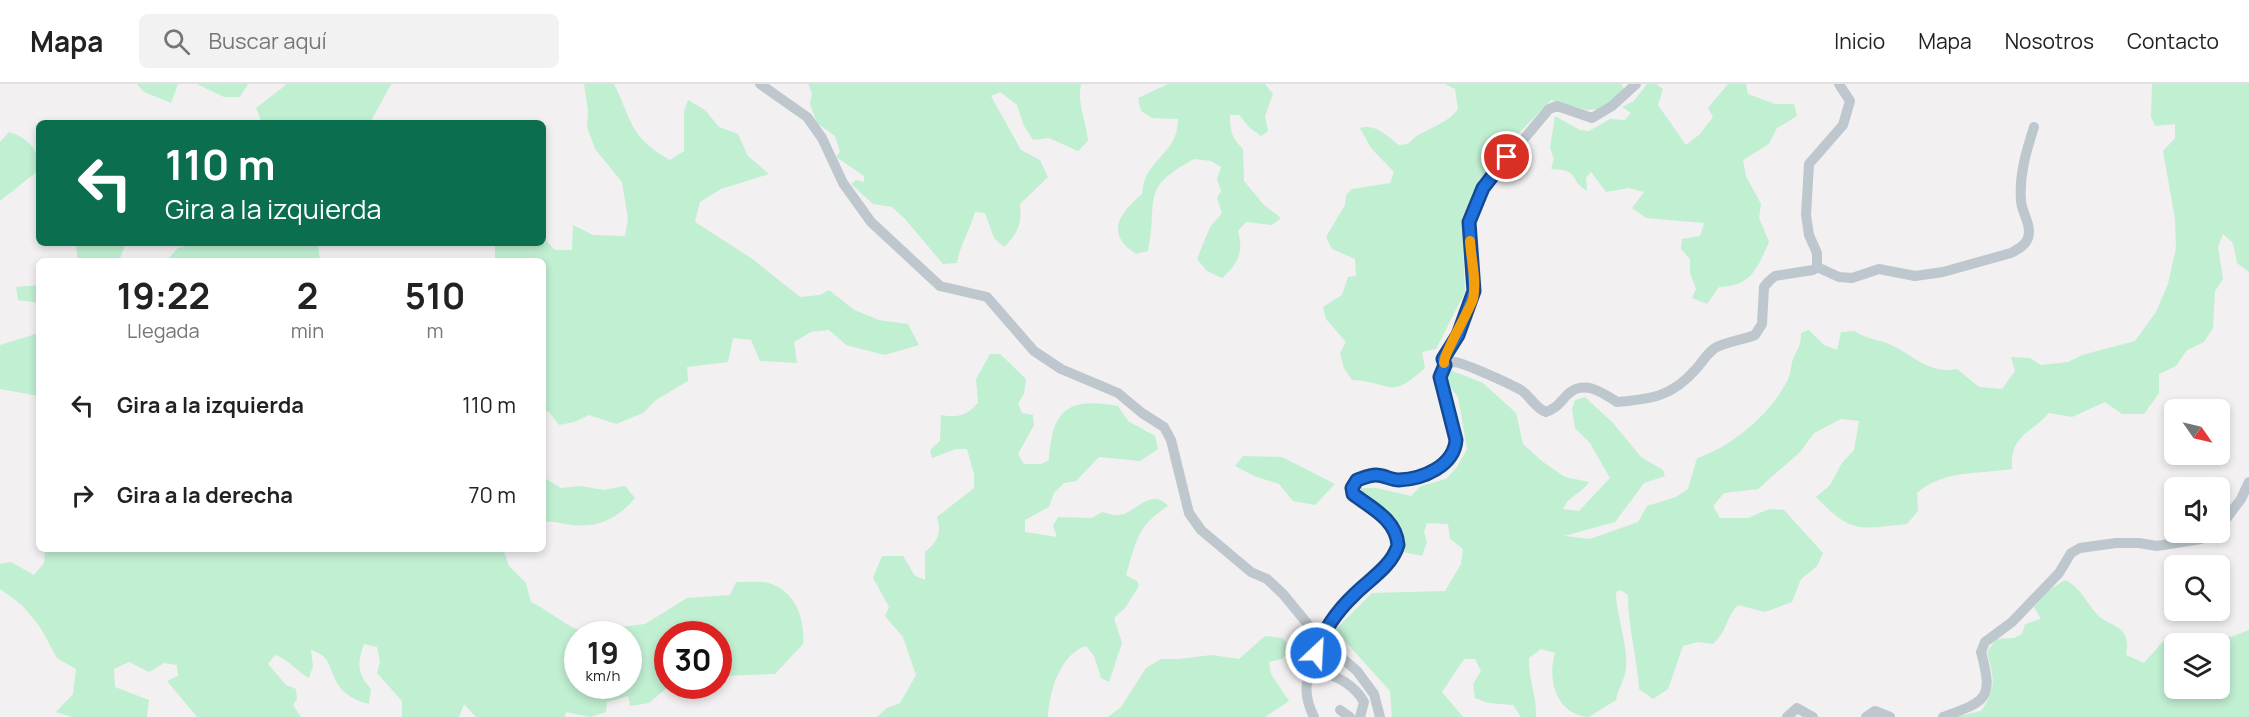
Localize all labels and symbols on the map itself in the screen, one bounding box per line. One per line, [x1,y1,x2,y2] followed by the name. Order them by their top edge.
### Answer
[1481,131,1532,182] pin
[2164,399,2230,465] north arrow
[654,621,732,699] speed limit sign: 30
[1284,621,1348,685] position arrow

